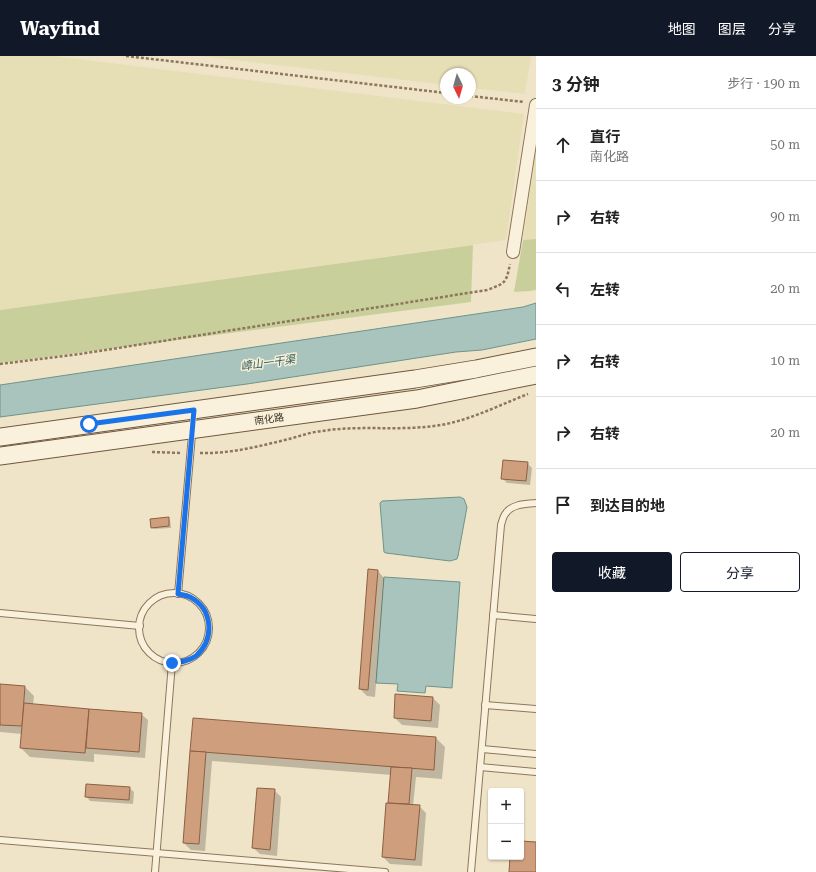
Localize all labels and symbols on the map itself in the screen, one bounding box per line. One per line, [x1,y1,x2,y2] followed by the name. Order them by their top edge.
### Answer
[440,68,476,104] north arrow
[240,352,298,373] water label: 嶂山一干渠
[253,411,285,427] street label: 南化路
[80,415,98,433] route start
[163,654,181,672] route end

